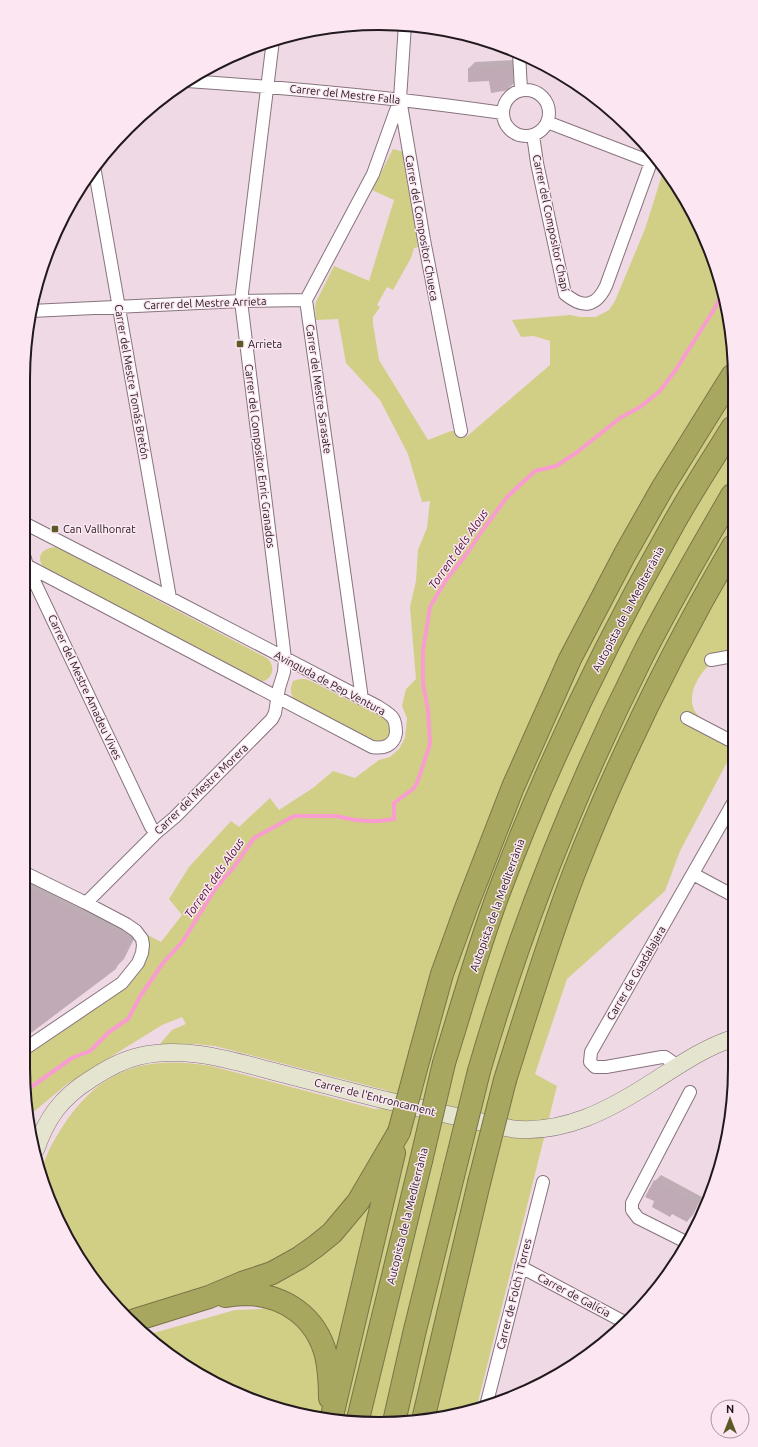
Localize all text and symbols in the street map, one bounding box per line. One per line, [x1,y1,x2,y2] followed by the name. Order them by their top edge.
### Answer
[289,82,401,106] street label: Carrer del Mestre Falla
[531,153,571,293] street label: Carrer del Compositor Chapí
[403,154,441,302] street label: Carrer del Compositor Chueca
[143,295,267,311] street label: Carrer del Mestre Arrieta
[112,303,152,461] street label: Carrer del Mestre Tomás Bretón
[304,323,334,455] street label: Carrer del Mestre Sarasate
[248,338,282,350] place label: Arrieta
[235,339,245,349] marker: Arrieta
[243,363,277,549] street label: Carrer del Compositor Enric Granados
[426,507,490,591] water label: Torrent dels Alous
[63,523,136,535] place label: Can Vallhonrat
[50,524,60,534] marker: Can Vallhonrat
[590,544,666,674] street label: Autopista de la Mediterrània
[46,613,124,762] street label: Carrer del Mestre Amadeu Vives
[272,649,388,717] street label: Avinguda de Pep Ventura
[152,741,250,837] street label: Carrer del Mestre Morera
[182,836,246,920] water label: Torrent dels Alous
[467,837,527,973] street label: Autopista de la Mediterrània
[604,924,668,1022] street label: Carrer de Guadalajara
[313,1076,438,1118] street label: Carrer de l'Entroncament
[384,1146,430,1286] street label: Autopista de la Mediterrània
[494,1237,534,1351] street label: Carrer de Folch i Torres
[536,1271,612,1319] street label: Carrer de Galícia
[710,1399,750,1439] north arrow
[726,1403,734,1415] text: N

